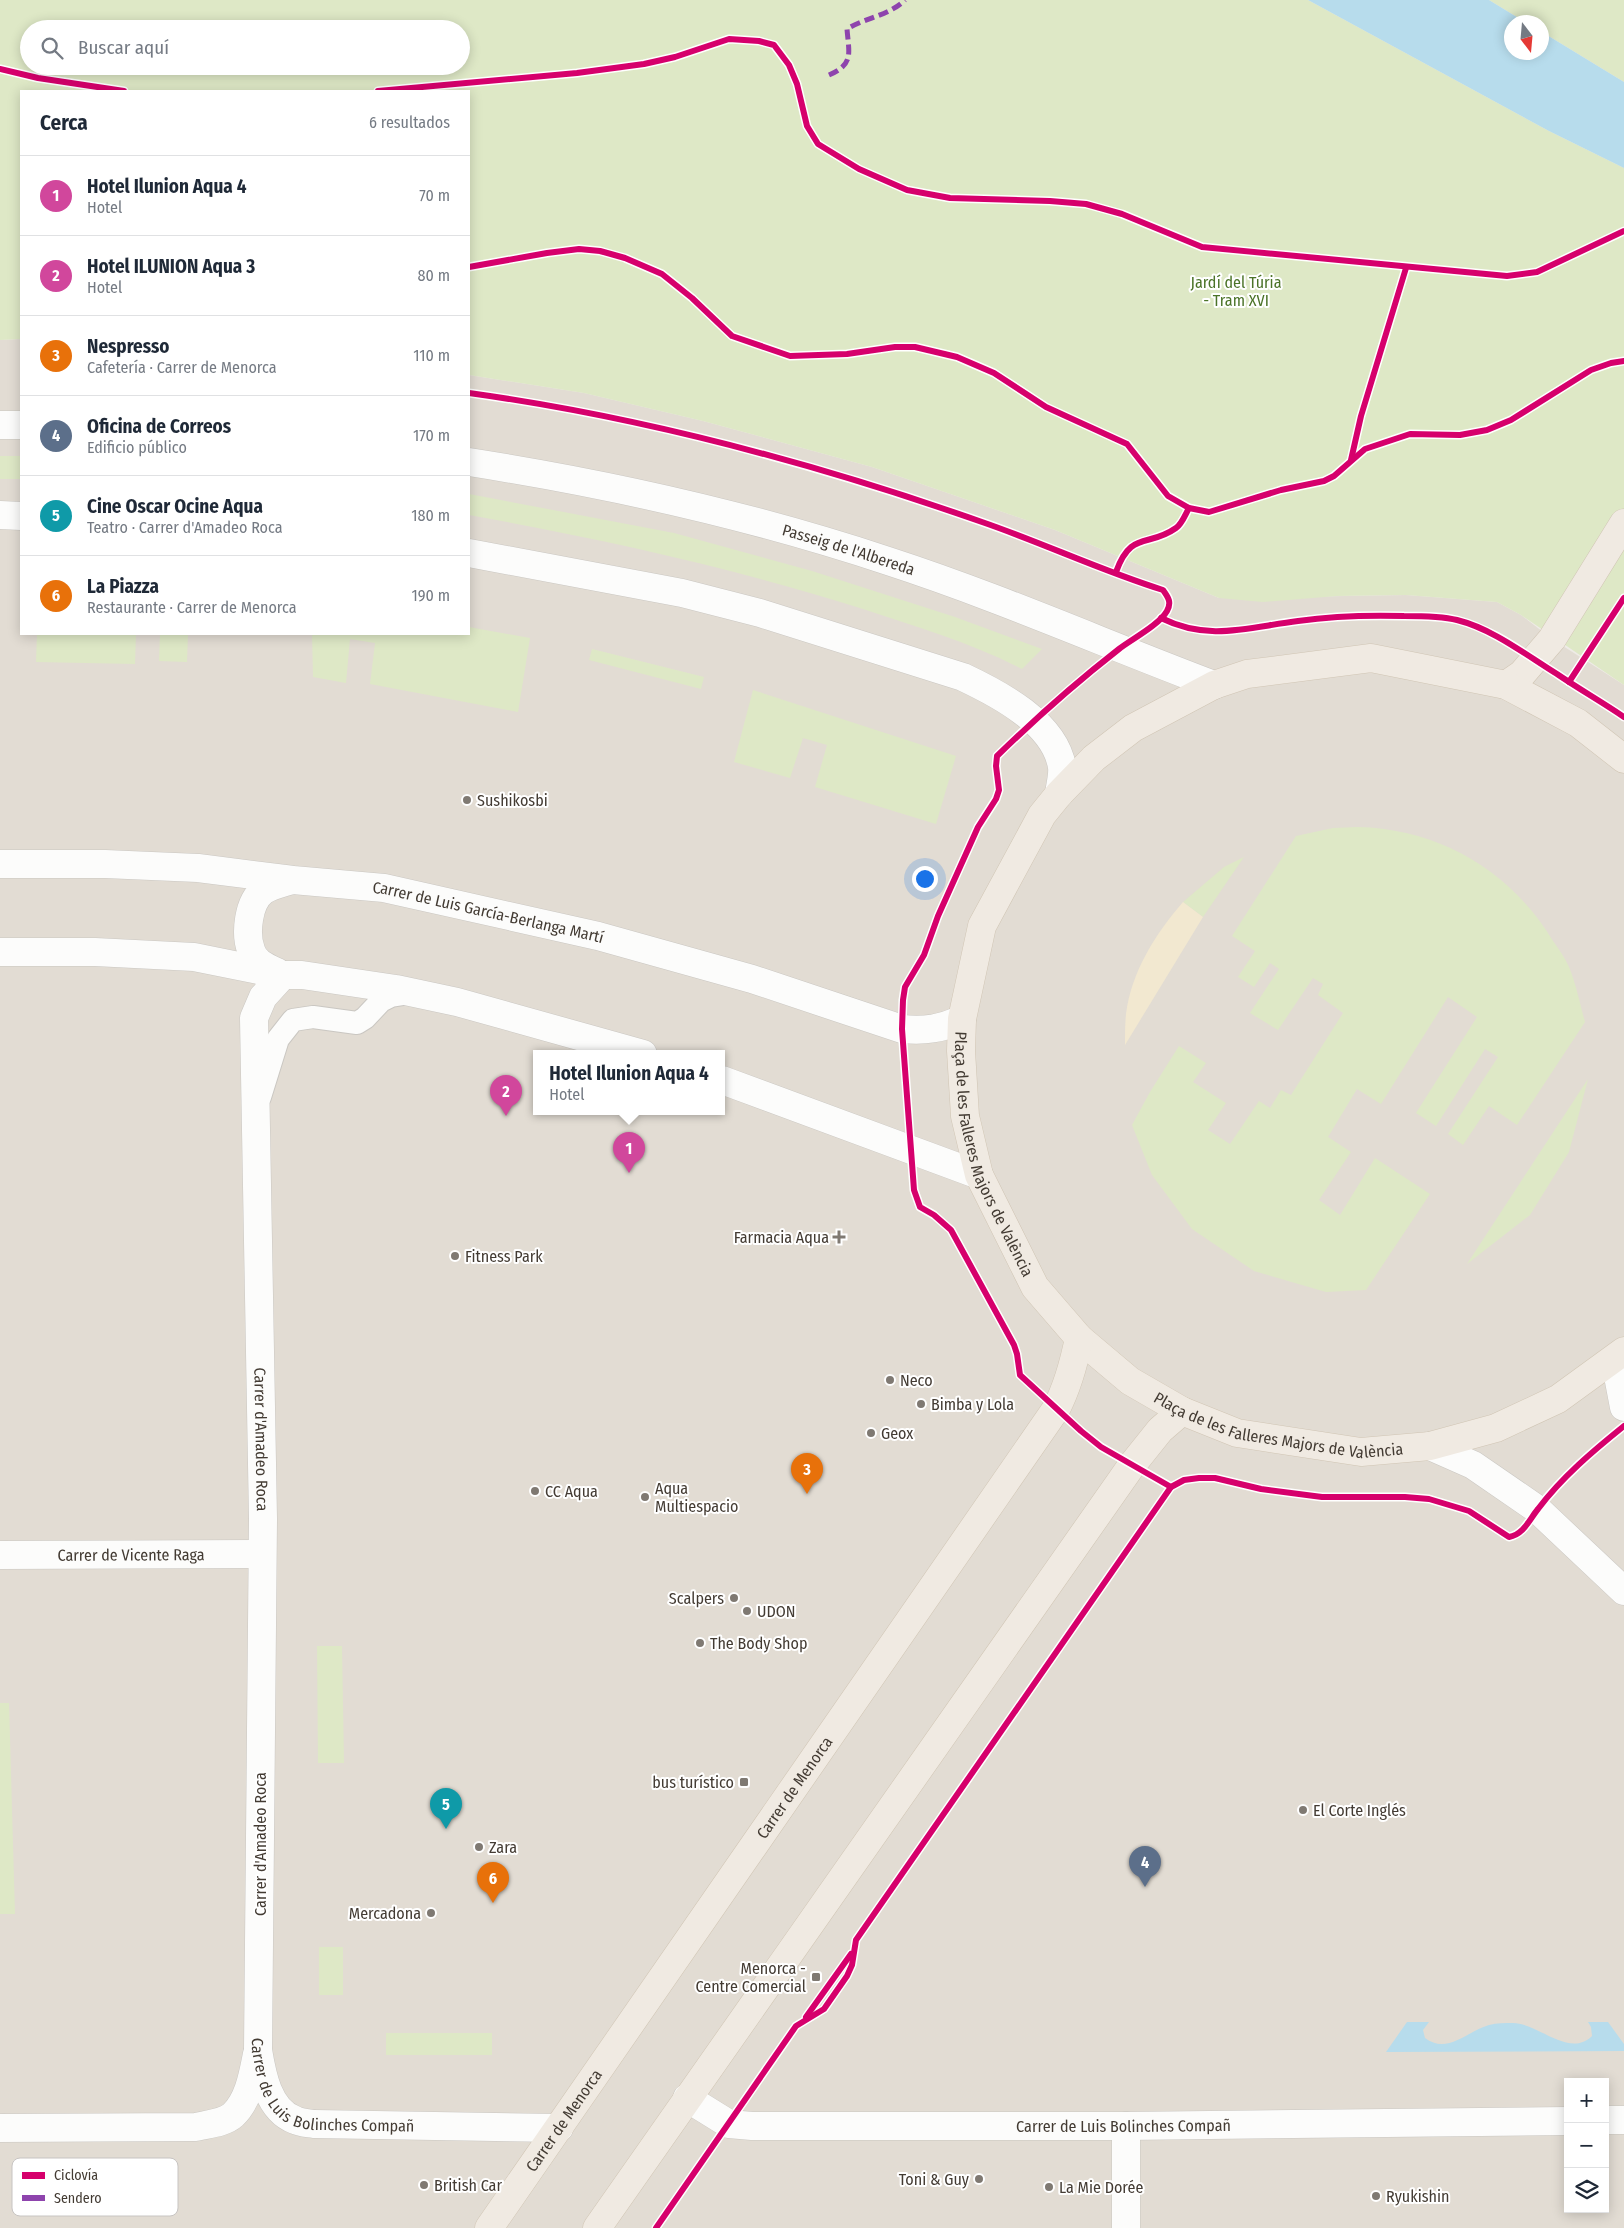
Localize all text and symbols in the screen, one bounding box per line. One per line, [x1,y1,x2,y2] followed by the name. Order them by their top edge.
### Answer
[1504,15,1549,60] north arrow
[20,20,470,75] search box
[38,34,66,62] icon: search
[78,36,169,59] text: Buscar aquí
[40,110,88,136] text: Cerca
[369,113,450,132] text: 6 resultados
[87,175,247,198] text: Hotel Ilunion Aqua 4
[53,186,59,205] text: 1
[419,186,450,205] text: 70 m
[87,198,122,217] text: Hotel
[87,255,255,278] text: Hotel ILUNION Aqua 3
[52,266,60,285] text: 2
[418,266,450,285] text: 80 m
[1191,273,1282,310] park label: Jardí del Túria - Tram XVI
[87,278,122,297] text: Hotel
[87,335,169,358] text: Nespresso
[52,346,60,365] text: 3
[413,346,450,365] text: 110 m
[87,358,277,377] text: Cafetería · Carrer de Menorca
[87,415,231,438] text: Oficina de Correos
[52,426,60,445] text: 4
[413,426,450,445] text: 170 m
[87,438,187,457] text: Edificio público
[87,495,263,518] text: Cine Oscar Ocine Aqua
[52,506,60,525] text: 5
[411,506,450,525] text: 180 m
[87,518,283,537] text: Teatro · Carrer d'Amadeo Roca
[780,520,918,579] street label: Passeig de l'Albereda
[87,575,159,598] text: La Piazza
[52,586,60,605] text: 6
[412,586,450,605] text: 190 m
[87,598,297,617] text: Restaurante · Carrer de Menorca
[477,791,548,810] place label: Sushikosbi
[461,794,473,806] marker: Sushikosbi
[912,866,938,892] your location
[372,878,606,947] street label: Carrer de Luis García-Berlanga Martí
[951,1031,1038,1280] street label: Plaça de les Falleres Majors de València
[533,1050,725,1115] popup
[549,1062,709,1085] text: Hotel Ilunion Aqua 4
[490,1075,522,1116] pin: 2
[549,1085,584,1104] text: Hotel
[613,1132,645,1173] pin: 1
[734,1228,829,1247] place label: Farmacia Aqua
[833,1231,845,1243] marker: Farmacia Aqua
[465,1247,543,1266] place label: Fitness Park
[449,1250,461,1262] marker: Fitness Park
[251,1367,272,1512] street label: Carrer d'Amadeo Roca
[900,1371,933,1390] place label: Neco
[884,1374,896,1386] marker: Neco
[1151,1388,1404,1462] street label: Plaça de les Falleres Majors de València
[931,1395,1014,1414] place label: Bimba y Lola
[915,1398,927,1410] marker: Bimba y Lola
[881,1424,913,1443] place label: Geox
[865,1427,877,1439] marker: Geox
[791,1453,823,1494] pin: 3
[655,1479,738,1516] place label: Aqua Multiespacio
[545,1482,598,1501] place label: CC Aqua
[529,1485,541,1497] marker: CC Aqua
[639,1491,651,1503] marker: Aqua Multiespacio
[57,1545,205,1564] street label: Carrer de Vicente Raga
[669,1589,724,1608] place label: Scalpers
[728,1592,740,1604] marker: Scalpers
[757,1602,795,1621] place label: UDON
[741,1605,753,1617] marker: UDON
[710,1634,807,1653] place label: The Body Shop
[694,1637,706,1649] marker: The Body Shop
[752,1732,836,1842] street label: Carrer de Menorca
[251,1772,270,1916] street label: Carrer d'Amadeo Roca
[652,1773,734,1792] place label: bus turístico
[738,1776,750,1788] marker: bus turístico
[430,1788,462,1829] pin: 5
[1313,1801,1406,1820] place label: El Corte Inglés
[1297,1804,1309,1816] marker: El Corte Inglés
[489,1838,517,1857] place label: Zara
[473,1841,485,1853] marker: Zara
[1129,1846,1161,1887] pin: 4
[477,1862,509,1903] pin: 6
[349,1904,421,1923] place label: Mercadona
[425,1907,437,1919] marker: Mercadona
[695,1959,806,1996] place label: Menorca - Centre Comercial
[810,1971,822,1983] marker: Menorca - Centre Comercial
[248,2038,414,2135] street label: Carrer de Luis Bolinches Compañ
[522,2065,606,2175] street label: Carrer de Menorca
[1564,2078,1609,2213] map controls
[1564,2078,1609,2123] button: +
[1016,2115,1231,2136] street label: Carrer de Luis Bolinches Compañ
[1564,2123,1609,2168] button: −
[12,2158,178,2216] legend
[54,2167,98,2184] text: Ciclovía
[1564,2168,1609,2213] button: layers
[899,2170,970,2189] place label: Toni & Guy
[973,2173,985,2185] marker: Toni & Guy
[434,2176,502,2195] place label: British Car
[1059,2178,1143,2197] place label: La Mie Dorée
[418,2179,430,2191] marker: British Car
[1043,2181,1055,2193] marker: La Mie Dorée
[1386,2187,1449,2206] place label: Ryukishin
[54,2190,102,2207] text: Sendero
[1370,2190,1382,2202] marker: Ryukishin

